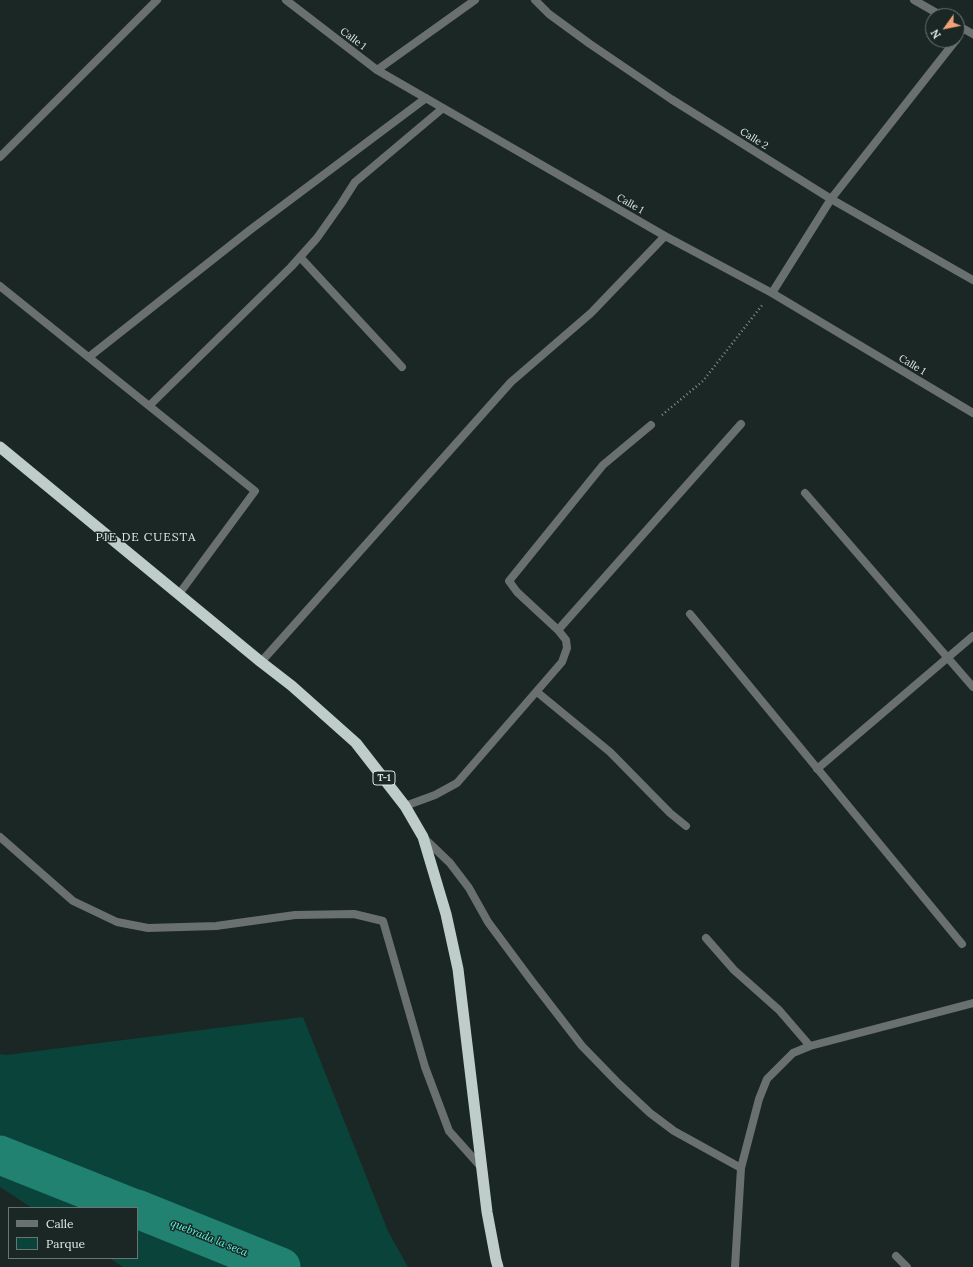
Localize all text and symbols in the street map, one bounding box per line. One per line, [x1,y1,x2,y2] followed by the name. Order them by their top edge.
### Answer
[925,8,965,48] north arrow
[338,25,368,53] street label: Calle 1
[928,27,944,41] text: N
[738,126,770,152] street label: Calle 2
[614,191,646,217] street label: Calle 1
[896,352,928,378] street label: Calle 1
[96,531,196,545] district label: PIE DE CUESTA
[373,771,395,785] road number: T-1
[8,1207,138,1259] legend
[46,1216,74,1231] text: Calle
[168,1216,250,1260] water label: quebrada la seca
[46,1236,85,1251] text: Parque

